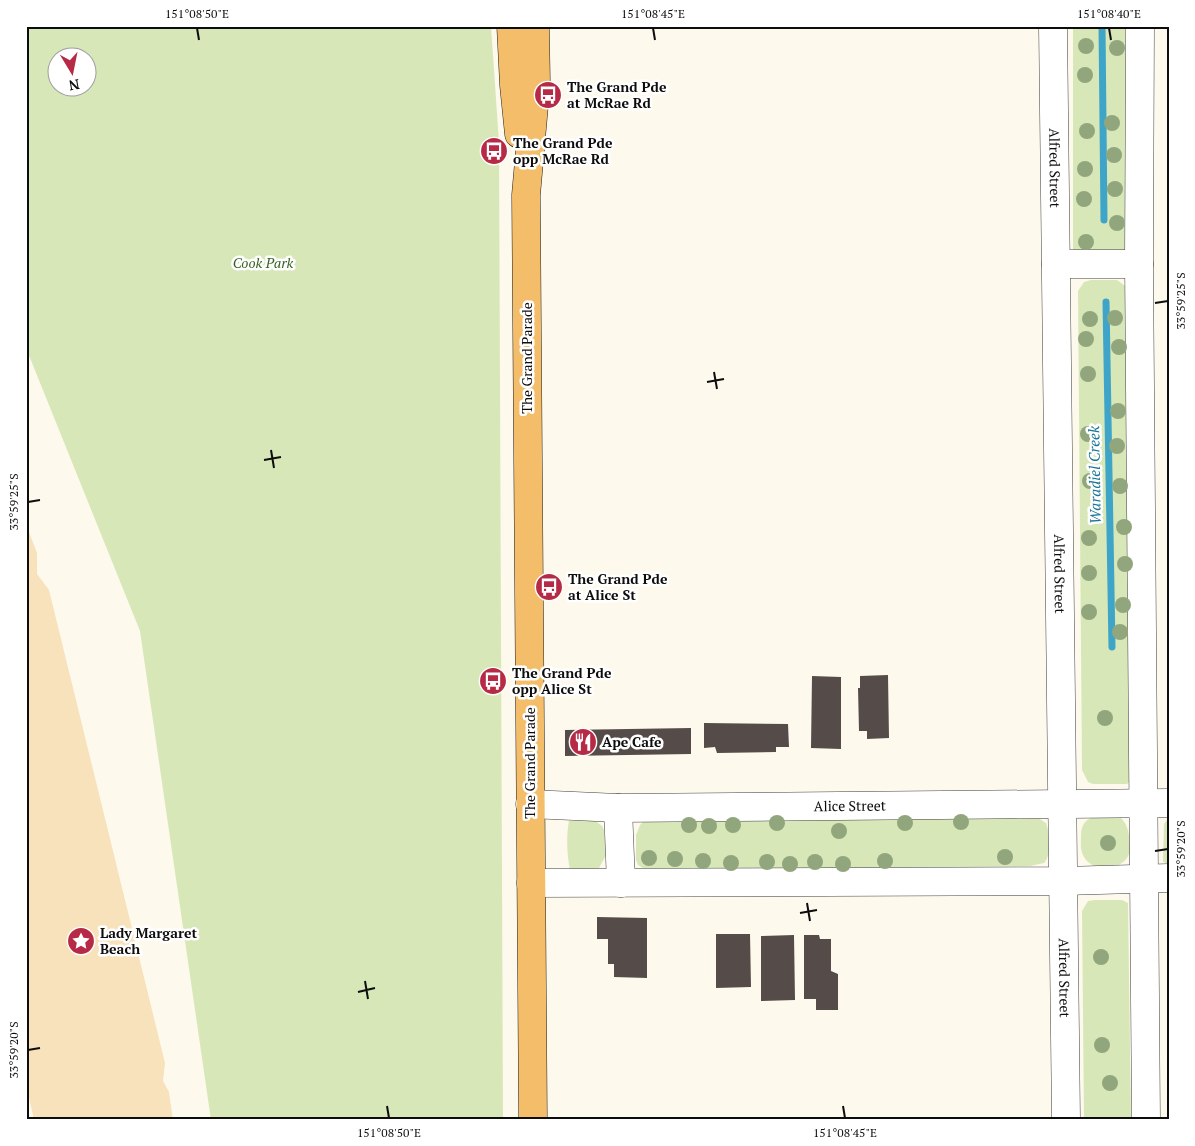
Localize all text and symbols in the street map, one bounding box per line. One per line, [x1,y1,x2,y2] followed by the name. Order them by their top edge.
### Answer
[165,6,229,21] text: 151°08'50"E
[621,6,685,21] text: 151°08'45"E
[1077,6,1141,21] text: 151°08'40"E
[48,48,98,98] north arrow
[67,75,81,96] text: N
[567,77,667,112] place label: The Grand Pde at McRae Rd
[533,80,563,110] bus stop icon: The Grand Pde at McRae Rd
[1045,128,1065,209] street label: Alfred Street
[513,133,613,168] place label: The Grand Pde opp McRae Rd
[479,136,509,166] bus stop icon: The Grand Pde opp McRae Rd
[233,253,294,272] park label: Cook Park
[1173,272,1188,330] text: 33°59'25"S
[517,302,536,414] street label: The Grand Parade
[1083,425,1105,524] water label: Waradiel Creek
[6,473,21,531] text: 33°59'25"S
[1050,534,1070,615] street label: Alfred Street
[568,569,668,604] place label: The Grand Pde at Alice St
[534,572,564,602] bus stop icon: The Grand Pde at Alice St
[512,663,612,698] place label: The Grand Pde opp Alice St
[478,666,508,696] bus stop icon: The Grand Pde opp Alice St
[520,707,539,819] street label: The Grand Parade
[568,727,598,757] restaurant icon: Ape Cafe
[602,732,662,751] place label: Ape Cafe
[814,796,887,815] street label: Alice Street
[1173,820,1188,878] text: 33°59'20"S
[100,923,198,958] place label: Lady Margaret Beach
[66,926,96,956] place icon: Lady Margaret Beach
[1055,938,1075,1019] street label: Alfred Street
[6,1021,21,1079] text: 33°59'20"S
[357,1125,421,1140] text: 151°08'50"E
[813,1125,877,1140] text: 151°08'45"E

